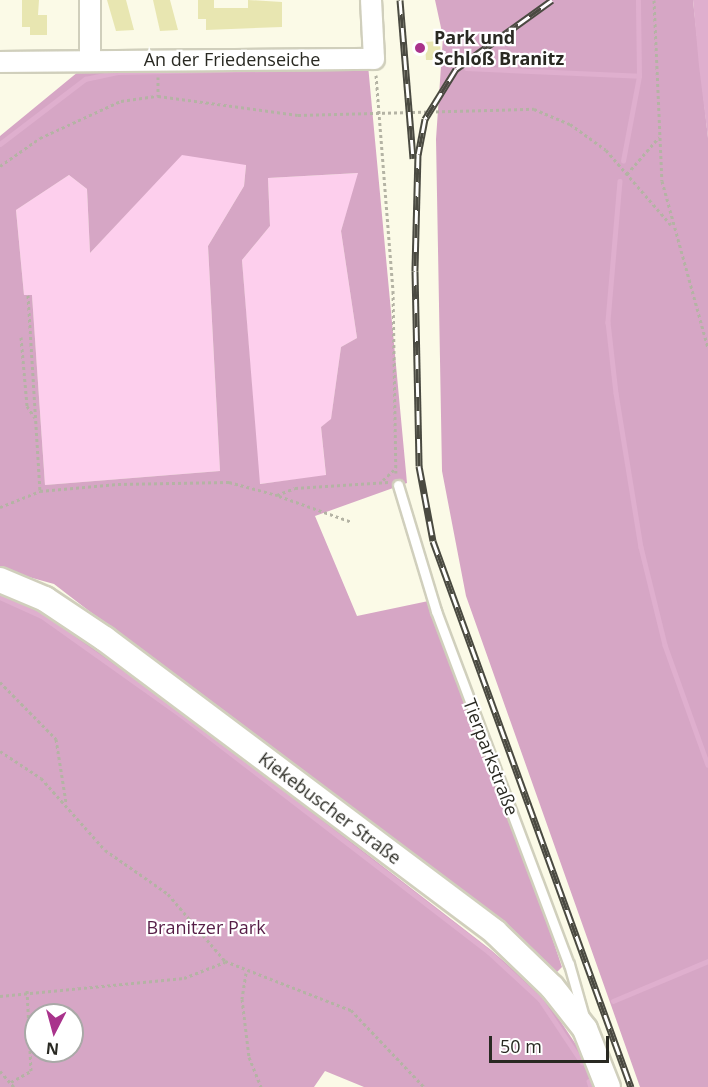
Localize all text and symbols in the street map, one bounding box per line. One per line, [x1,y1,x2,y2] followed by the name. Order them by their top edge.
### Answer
[434,27,564,70] place label: Park und Schloß Branitz
[411,39,429,57] marker: Park und Schloß Branitz
[144,48,320,70] street label: An der Friedenseiche
[459,696,523,818] street label: Tierparkstraße
[255,747,405,869] street label: Kiekebuscher Straße
[146,916,266,938] park label: Branitzer Park
[24,1003,84,1063] north arrow
[492,1024,612,1062] scale bar
[500,1034,542,1058] text: 50 m
[45,1037,60,1061] text: N

